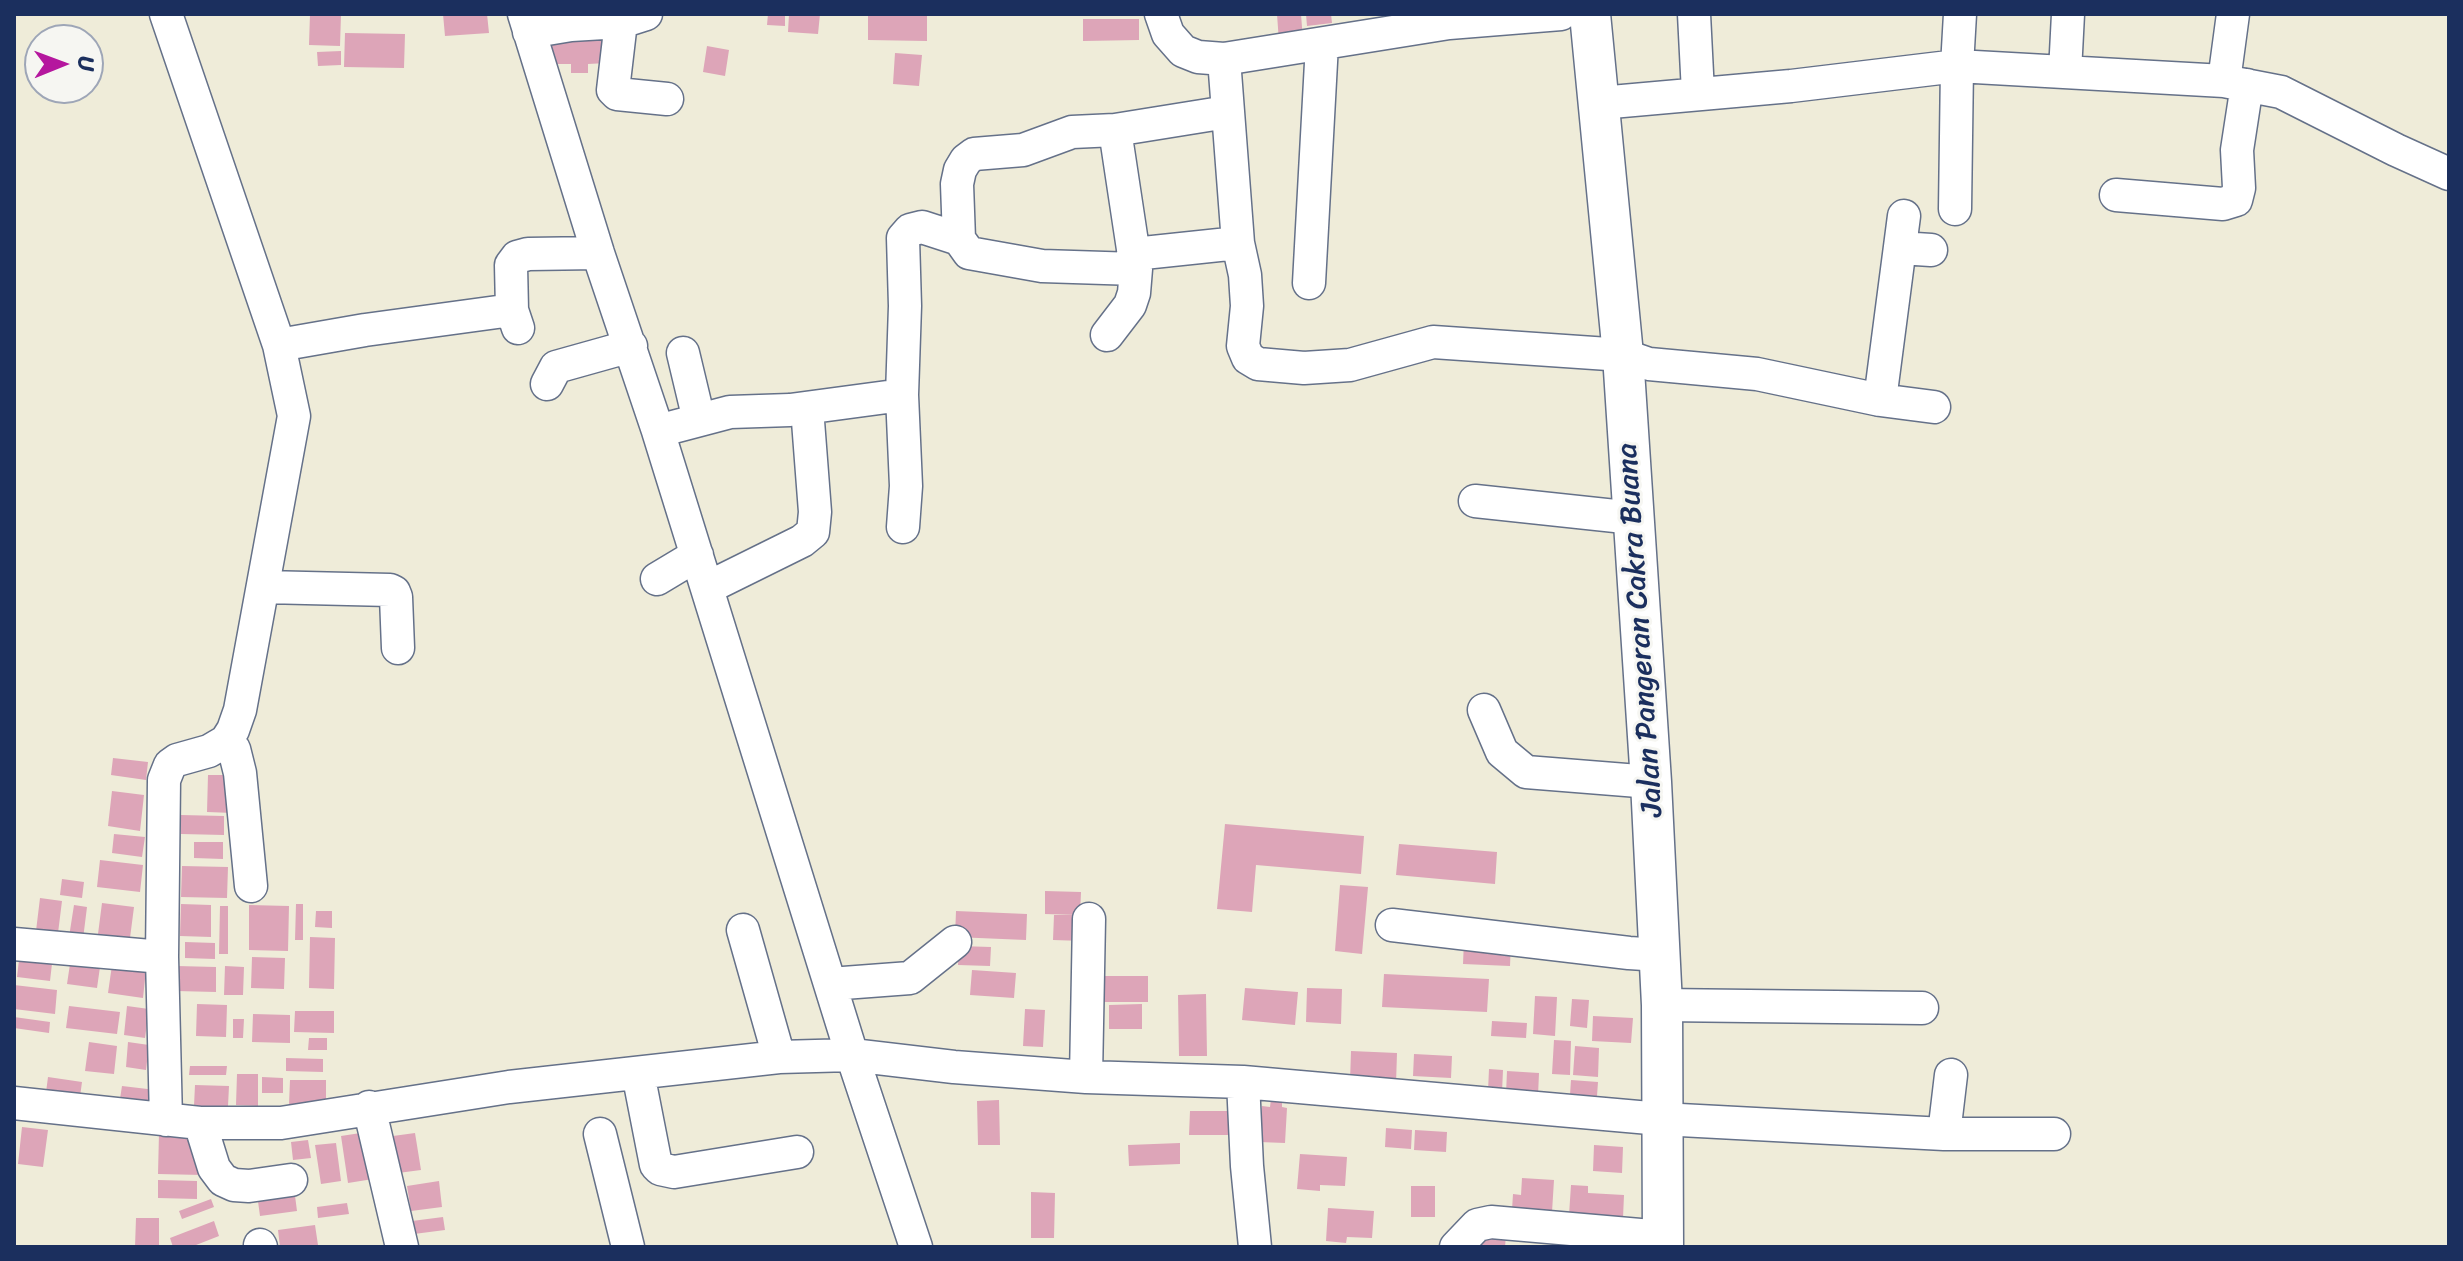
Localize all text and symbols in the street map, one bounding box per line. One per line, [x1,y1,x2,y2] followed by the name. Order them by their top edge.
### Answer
[24,24,104,104] north arrow
[67,56,106,71] text: U
[1610,442,1672,818] street label: Jalan Pangeran Cakra Buana

